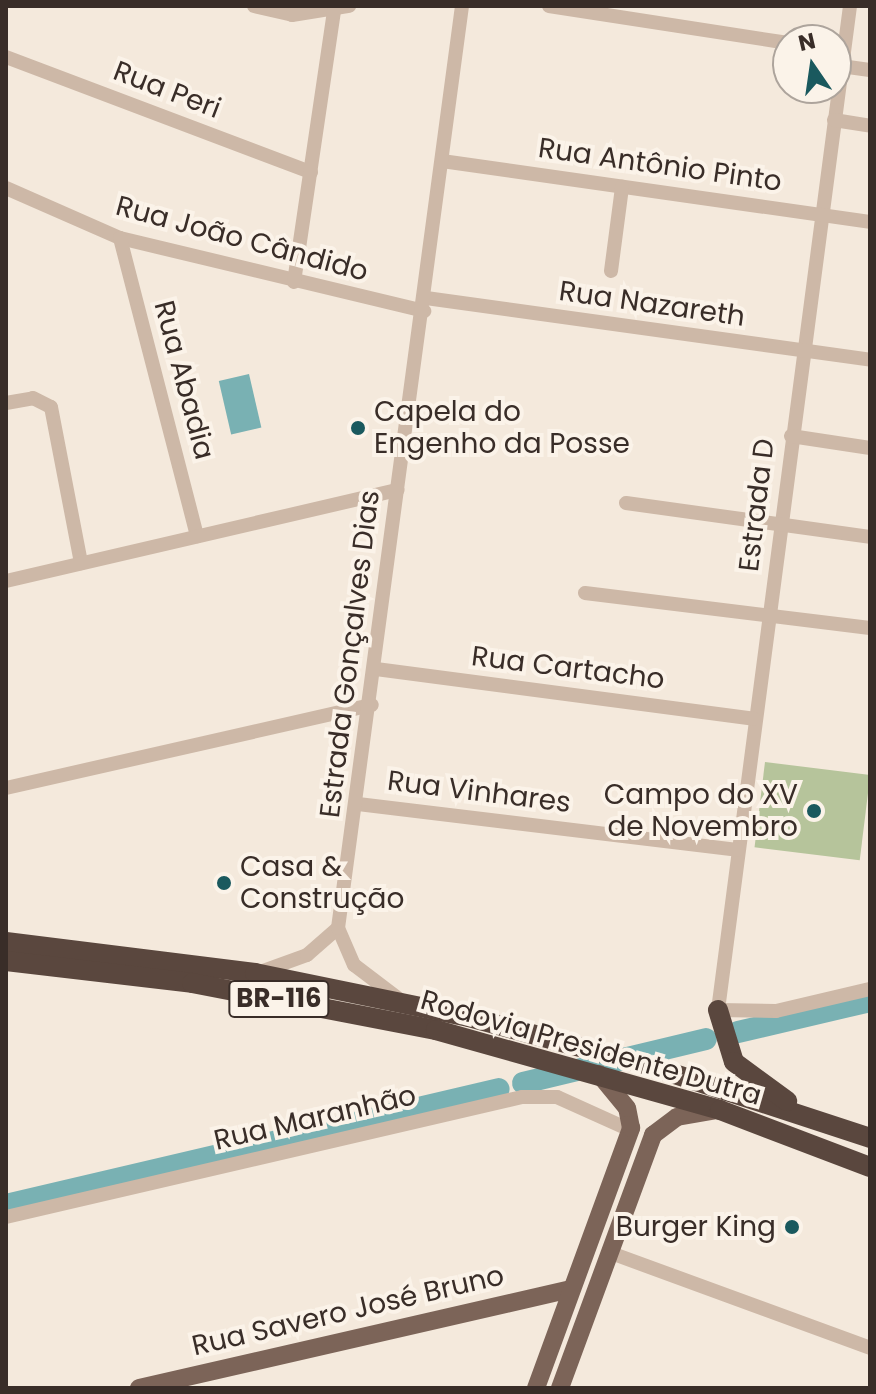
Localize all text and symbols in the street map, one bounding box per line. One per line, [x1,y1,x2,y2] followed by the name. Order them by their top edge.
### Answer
[772,24,852,104] north arrow
[795,25,818,59] text: N
[109,54,225,126] street label: Rua Peri
[536,131,784,199] street label: Rua Antônio Pinto
[112,189,372,289] street label: Rua João Cândido
[557,274,747,334] street label: Rua Nazareth
[147,297,221,463] street label: Rua Abadia
[374,395,630,461] place label: Capela do Engenho da Posse
[349,419,367,437] marker: Capela do Engenho da Posse
[732,437,782,573] street label: Estrada D
[313,488,387,820] street label: Estrada Gonçalves Dias
[470,639,666,697] street label: Rua Cartacho
[385,764,573,820] street label: Rua Vinhares
[604,778,798,844] place label: Campo do XV de Novembro
[805,802,823,820] marker: Campo do XV de Novembro
[240,850,404,916] place label: Casa & Construção
[215,874,233,892] marker: Casa & Construção
[227,977,331,1021] road number: BR-116
[417,983,765,1113] street label: Rodovia Presidente Dutra
[211,1078,419,1158] street label: Rua Maranhão
[616,1210,776,1244] place label: Burger King
[783,1218,801,1236] marker: Burger King
[189,1259,507,1363] street label: Rua Savero José Bruno

